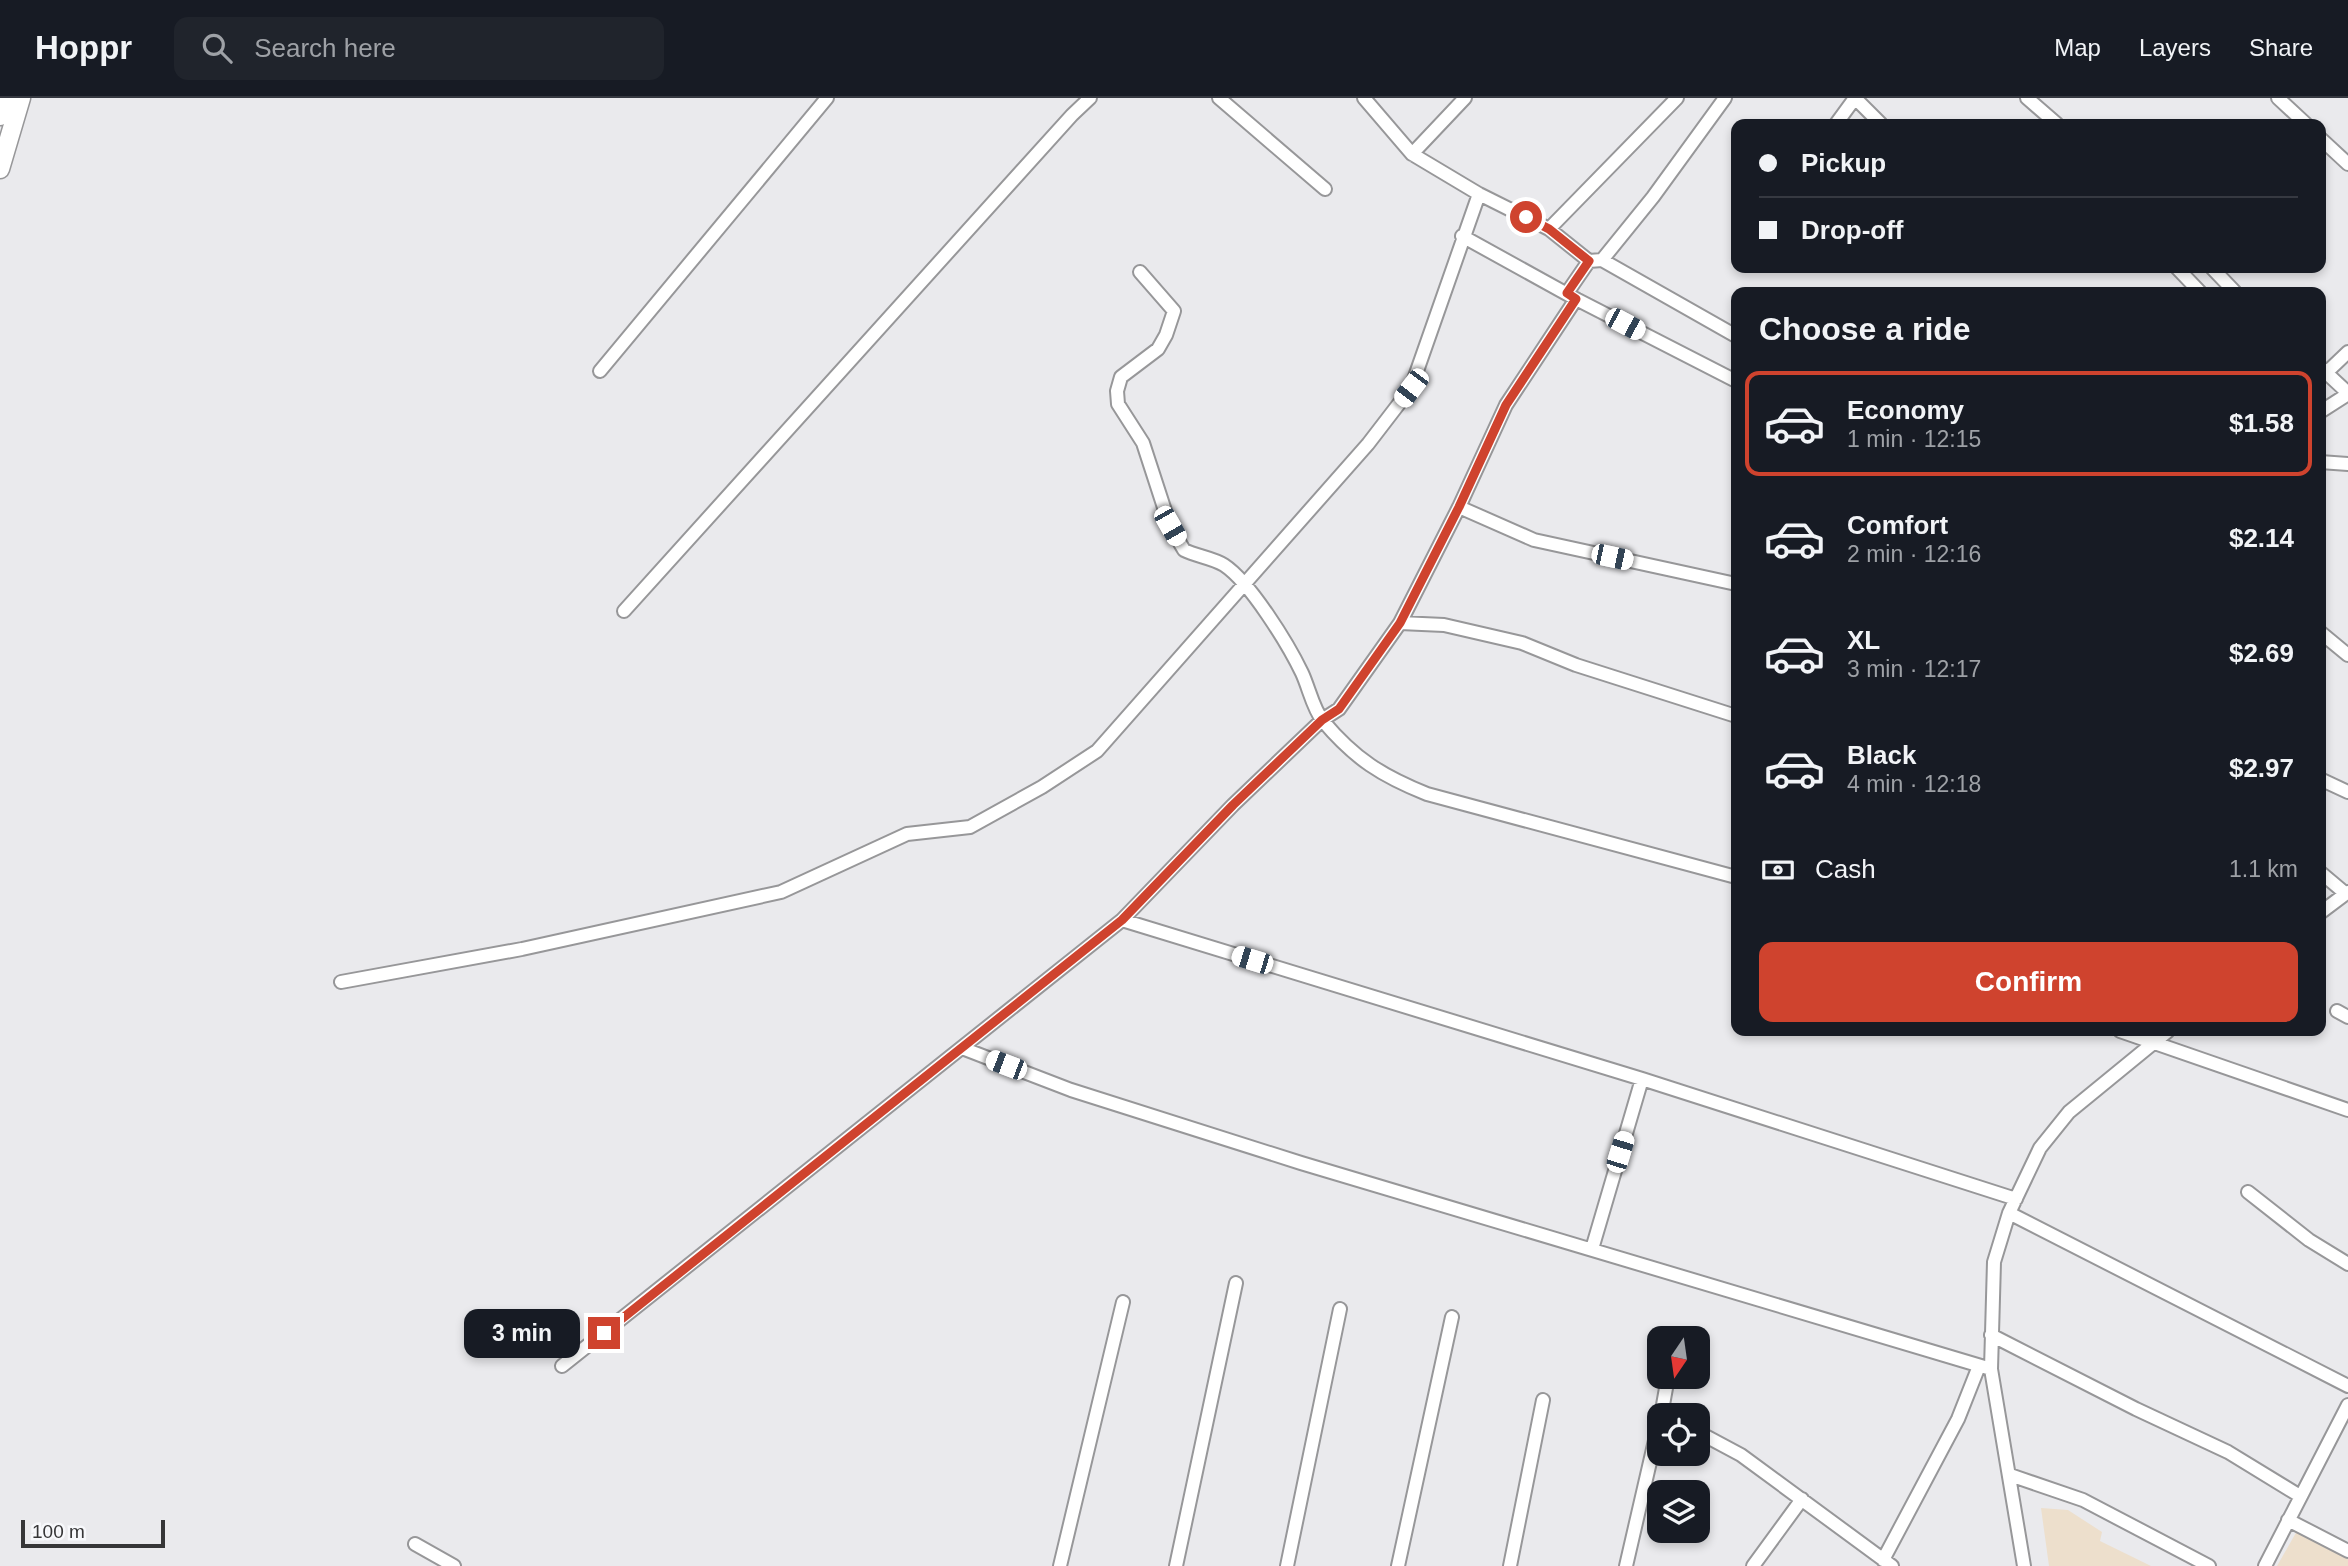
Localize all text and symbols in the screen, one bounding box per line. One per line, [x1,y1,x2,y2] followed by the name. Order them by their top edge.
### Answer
[174,17,664,80] search box
[35,29,132,66] text: Hoppr
[198,29,236,67] icon: search
[254,33,396,63] text: Search here
[2054,34,2101,61] text: Map
[2139,34,2211,61] text: Layers
[2249,34,2313,61] text: Share
[1801,148,1886,178] text: Pickup
[1510,201,1542,233] route start
[1801,215,1904,245] text: Drop-off
[1602,305,1649,343] car
[1759,311,1971,347] text: Choose a ride
[1390,365,1433,411] car
[1763,392,1826,455] icon: car
[1847,395,1964,425] text: Economy
[2229,408,2294,438] text: $1.58
[1847,426,1981,452] text: 1 min · 12:15
[1151,503,1190,549] car
[1763,507,1826,570] icon: car
[1847,510,1948,540] text: Comfort
[2229,523,2294,553] text: $2.14
[1847,541,1981,567] text: 2 min · 12:16
[1590,542,1635,572] car
[1763,622,1826,685] icon: car
[1847,625,1880,655] text: XL
[2229,638,2294,668] text: $2.69
[1847,656,1981,682] text: 3 min · 12:17
[1763,737,1826,800] icon: car
[1847,740,1916,770] text: Black
[2229,753,2294,783] text: $2.97
[1847,771,1981,797] text: 4 min · 12:18
[1759,851,1797,889] icon: cash
[1815,854,1876,884] text: Cash
[2229,856,2298,882] text: 1.1 km
[1759,942,2298,1022] button: Confirm
[1229,944,1276,976] car
[983,1048,1030,1082] car
[1604,1129,1637,1175] car
[464,1308,580,1358] callout: 3 min
[588,1317,620,1349] route end
[492,1320,552,1346] text: 3 min
[1647,1326,1710,1390] north arrow
[1647,1326,1710,1543] map controls
[1647,1403,1710,1466] button: locate
[1647,1480,1710,1543] button: layers
[21,1517,164,1549] scale bar
[32,1521,85,1542] text: 100 m

